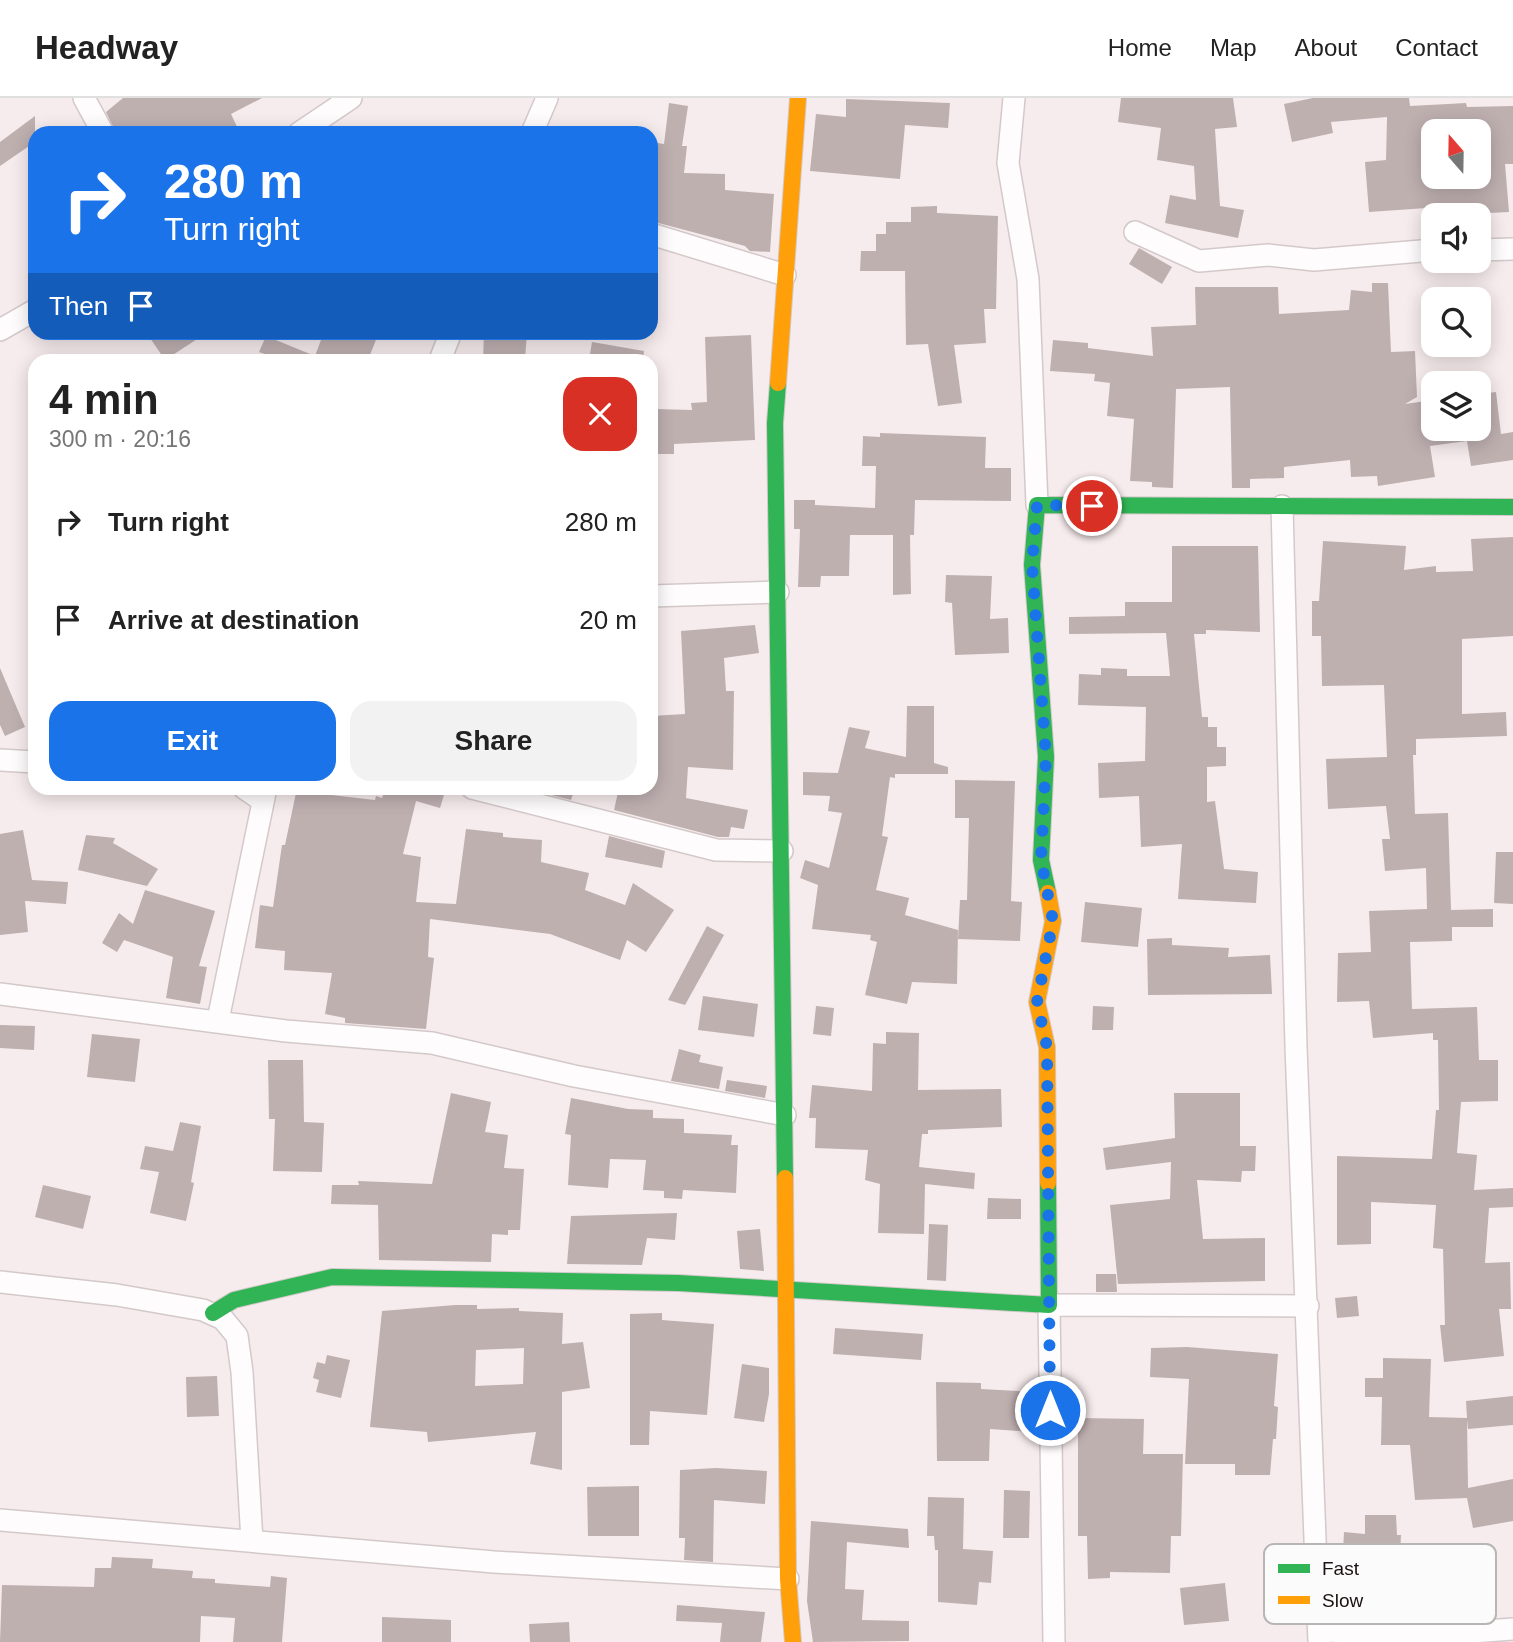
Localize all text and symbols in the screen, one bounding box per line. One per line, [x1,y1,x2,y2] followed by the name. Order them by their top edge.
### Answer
[35,29,178,66] text: Headway
[1108,34,1172,61] text: Home
[1210,34,1257,61] text: Map
[1295,34,1357,61] text: About
[1395,34,1478,61] text: Contact
[1421,119,1491,189] north arrow
[1421,119,1491,441] map controls
[49,154,140,245] icon: right
[164,154,303,208] text: 280 m
[1421,203,1491,273] button: sound
[164,211,300,247] text: Turn right
[122,287,160,325] icon: arrive
[1421,287,1491,357] button: search
[49,291,108,321] text: Then
[1421,371,1491,441] button: layers
[49,376,159,423] text: 4 min
[563,377,637,451] button: close
[49,426,191,452] text: 300 m · 20:16
[1062,476,1122,536] pin
[1073,487,1111,525] icon: arrive
[49,503,87,541] icon: right
[108,507,229,537] text: Turn right
[565,507,637,537] text: 280 m
[49,601,87,639] icon: arrive
[108,605,359,635] text: Arrive at destination
[579,605,637,635] text: 20 m
[49,701,336,781] button: Exit
[350,701,637,781] button: Share
[1013,1373,1087,1447] position arrow
[1264,1544,1496,1624] legend
[1322,1558,1360,1579] text: Fast
[1322,1590,1363,1611] text: Slow

